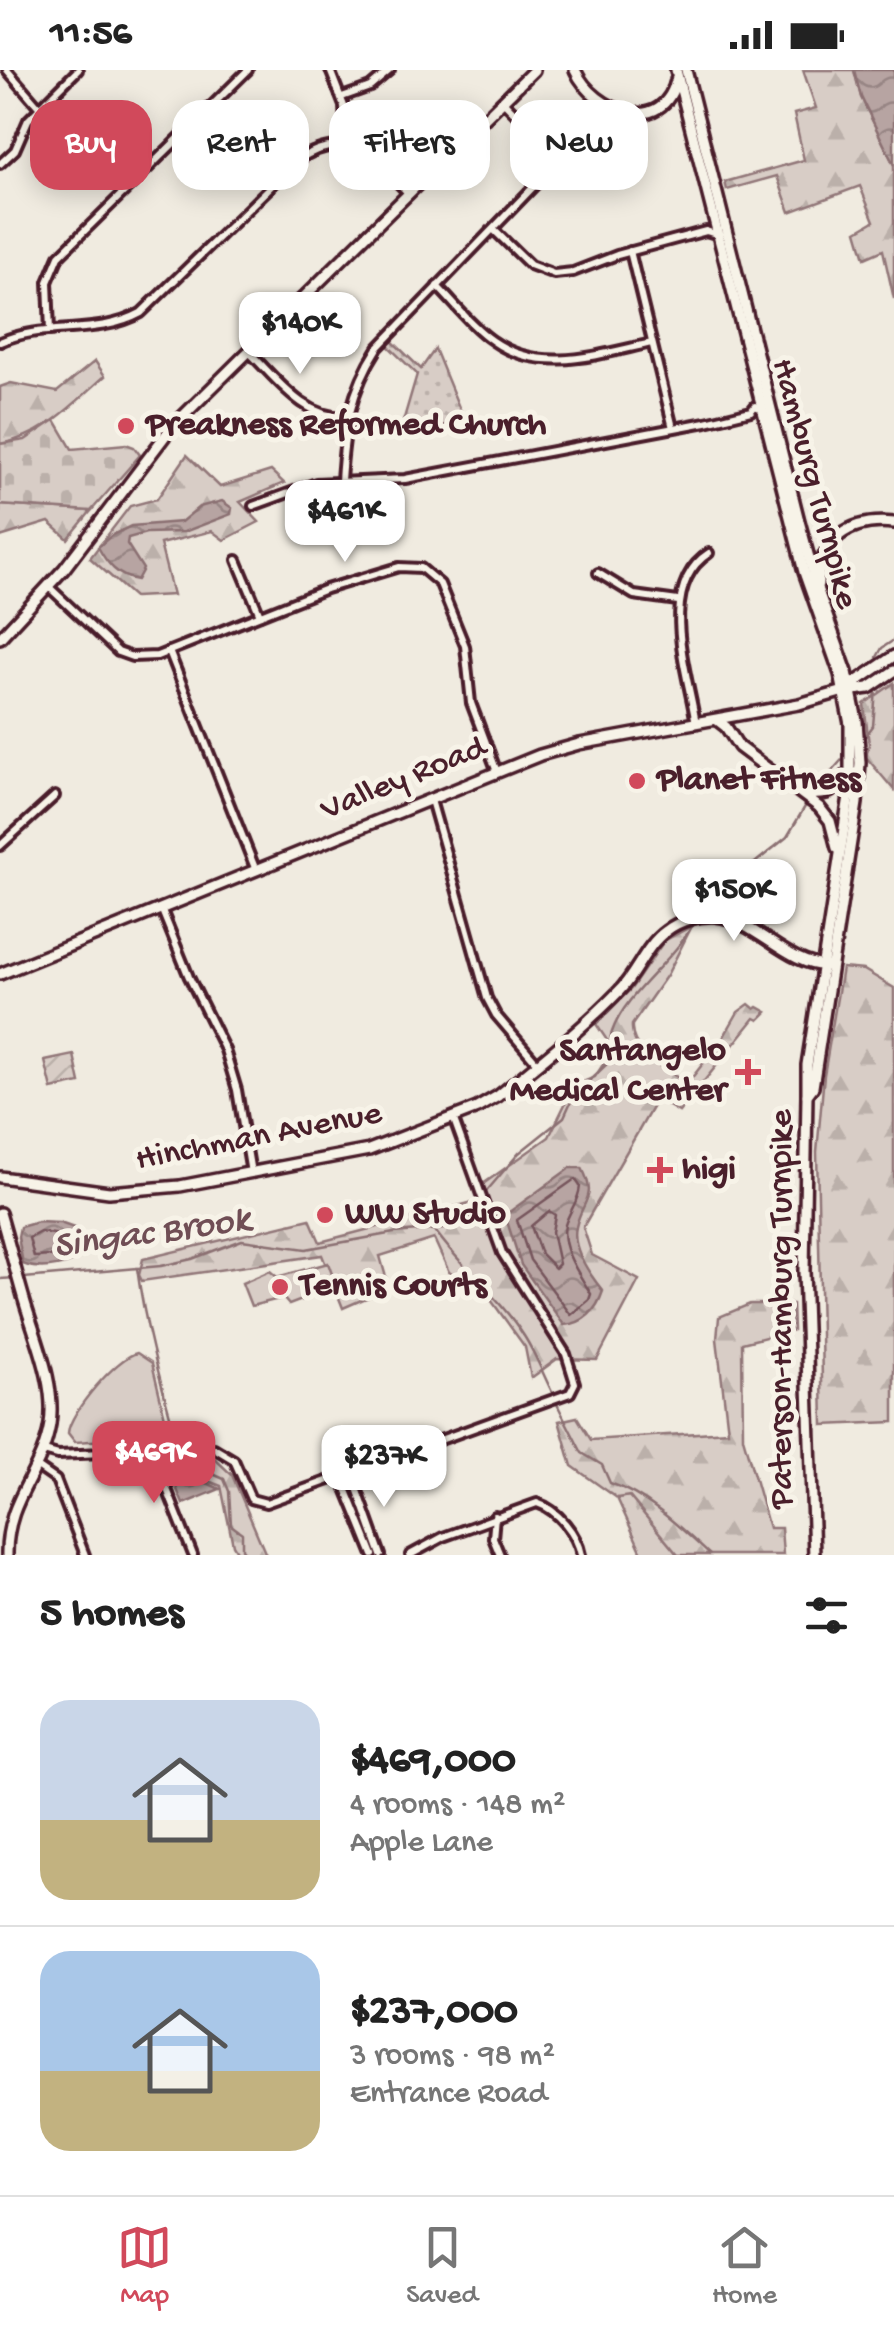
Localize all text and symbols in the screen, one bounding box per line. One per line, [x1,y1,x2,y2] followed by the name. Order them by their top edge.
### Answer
[50,13,132,57] text: 11:56
[30,100,152,190] chip: Buy
[172,100,309,190] chip: Rent
[329,100,490,190] chip: Filters
[510,100,648,190] chip: New
[230,292,370,377] pin: $140K
[261,305,339,343] text: $140K
[760,355,866,614] street label: Hamburg Turnpike
[144,406,546,447] place label: Preakness Reformed Church
[115,415,137,437] marker: Preakness Reformed Church
[275,480,415,565] pin: $461K
[307,493,383,531] text: $461K
[315,727,495,832] street label: Valley Road
[655,761,863,802] place label: Planet Fitness
[626,770,648,792] marker: Planet Fitness
[664,859,804,944] pin: $150K
[694,872,774,910] text: $150K
[510,1032,730,1113] place label: Santangelo Medical Center
[735,1059,761,1085] marker: Santangelo Medical Center
[133,1094,386,1182] street label: Hinchman Avenue
[763,1108,804,1510] street label: Paterson-Hamburg Turnpike
[682,1150,736,1191] place label: higi
[647,1157,673,1183] marker: higi
[345,1195,506,1236] place label: WW Studio
[51,1199,256,1271] water label: Singac Brook
[314,1204,336,1226] marker: WW Studio
[297,1267,489,1308] place label: Tennis Courts
[269,1276,291,1298] marker: Tennis Courts
[84,1421,224,1506] pin: $469K
[314,1425,454,1510] pin: $237K
[114,1434,194,1472] text: $469K
[344,1438,424,1476] text: $237K
[799,1588,854,1643] icon: filters
[40,1591,183,1640] text: 5 homes
[350,1738,516,1787] text: $469,000
[120,1740,240,1860] icon: home
[350,1787,566,1825] text: 4 rooms · 148 m²
[350,1825,493,1863] text: Apple Lane
[350,1989,518,2038] text: $237,000
[120,1991,240,2111] icon: home
[350,2038,555,2076] text: 3 rooms · 98 m²
[350,2076,547,2114] text: Entrance Road
[117,2220,172,2313] tab: Map
[406,2220,478,2313] tab: Saved
[712,2220,777,2313] tab: Home

